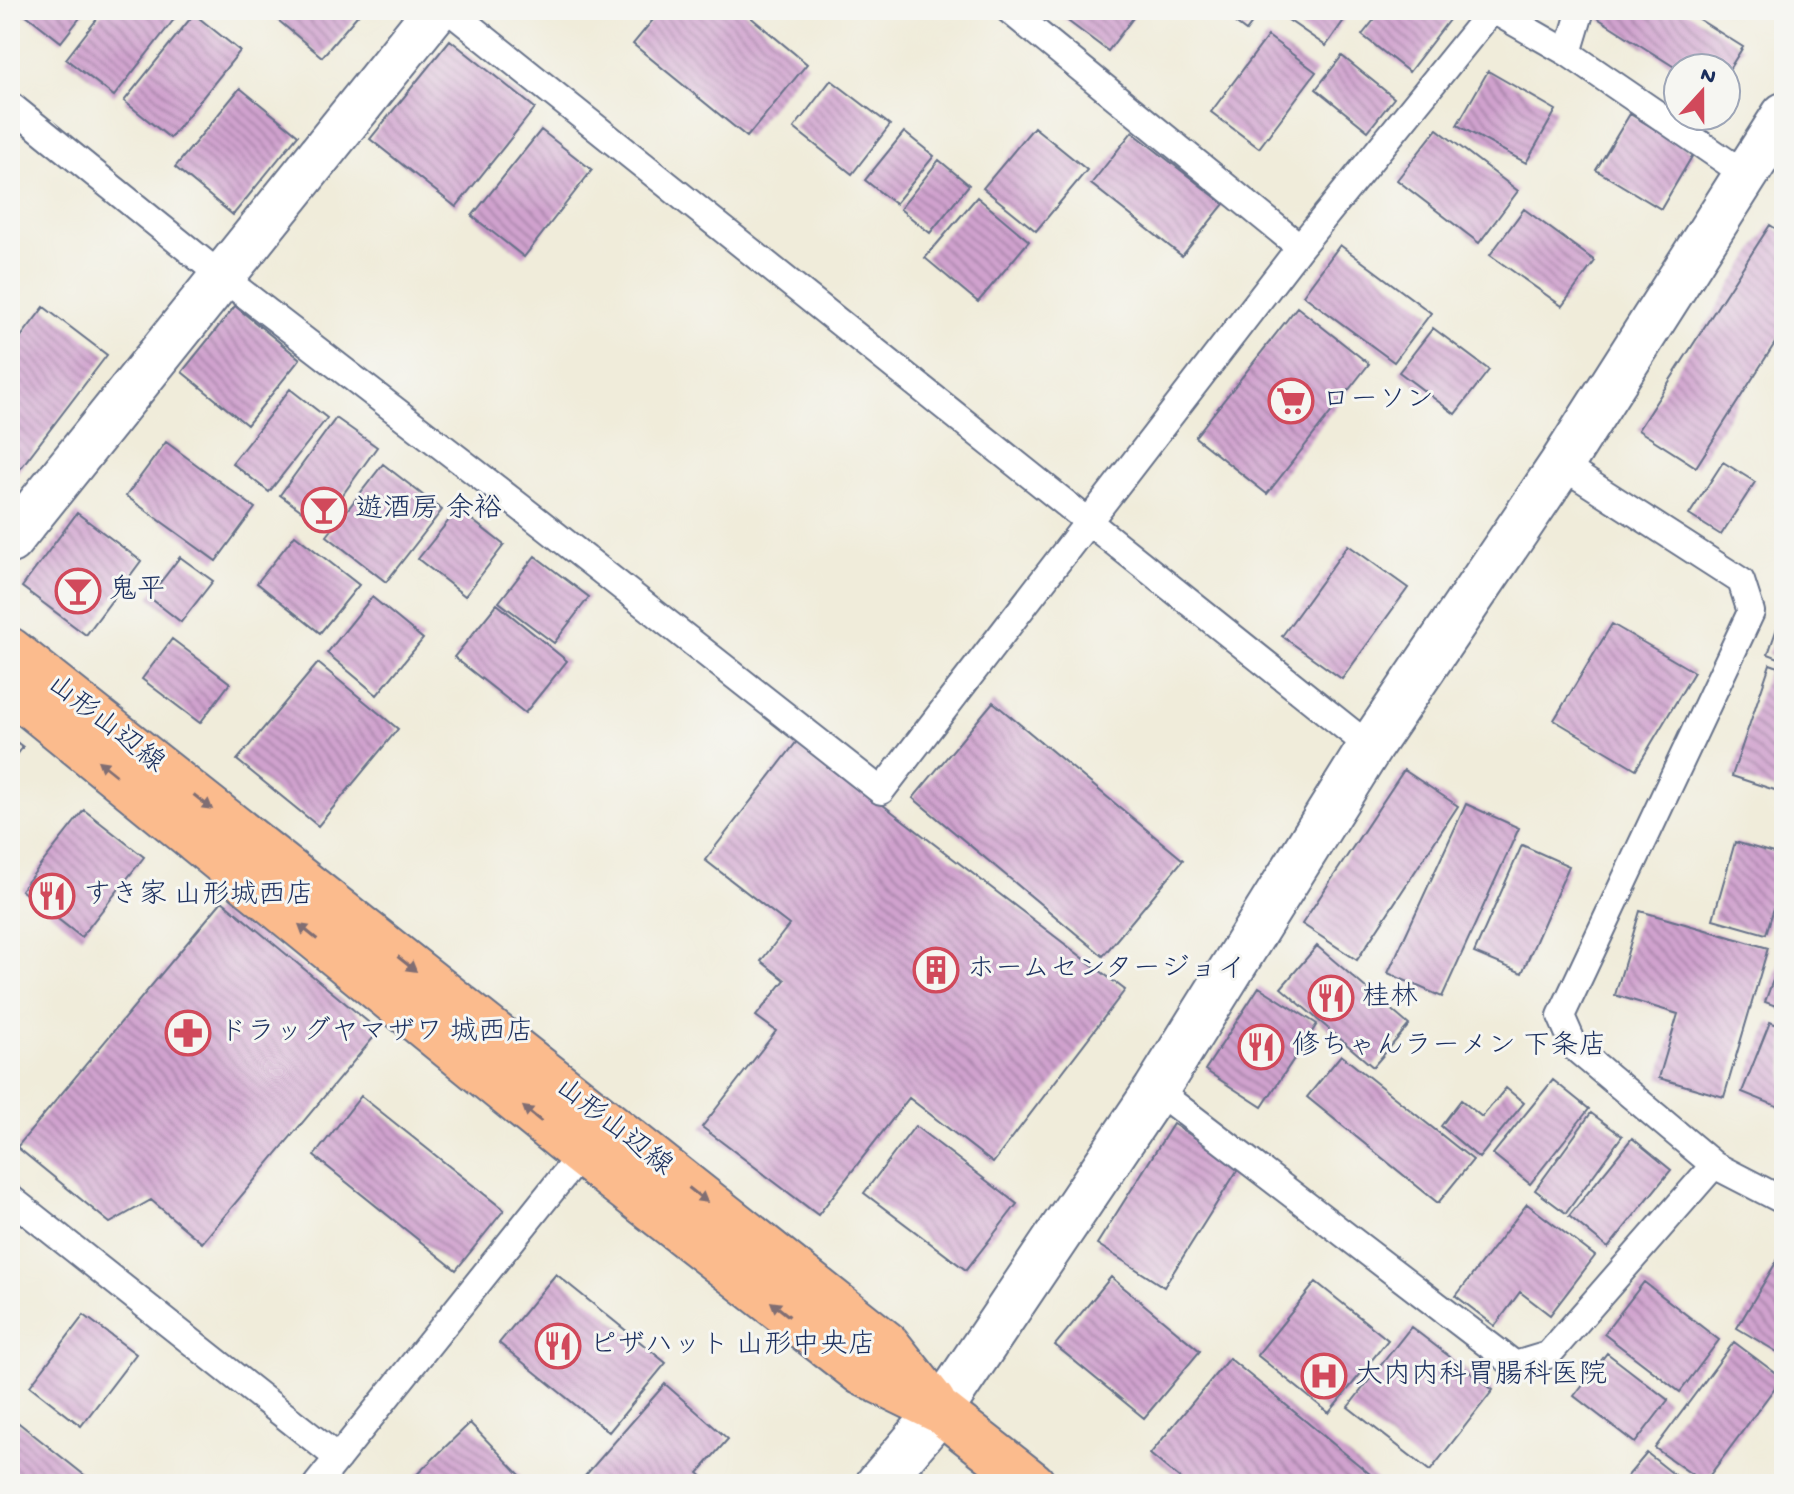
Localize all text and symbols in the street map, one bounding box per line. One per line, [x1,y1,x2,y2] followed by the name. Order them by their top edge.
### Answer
[1662,52,1742,132] north arrow
[1696,62,1719,92] text: N
[1267,377,1315,425] supermarket icon: ローソン
[1322,385,1434,418] place label: ローソン
[300,486,348,534] bar icon: 遊酒房 余裕
[355,492,502,527] place label: 遊酒房 余裕
[54,567,102,615] bar icon: 鬼平
[109,574,165,608] place label: 鬼平
[40,668,171,781] street label: 山形山辺線
[97,760,117,777] one-way arrow
[193,794,213,810] one-way arrow
[28,872,76,920] restaurant icon: すき家 山形城西店
[83,879,314,913] place label: すき家 山形城西店
[298,924,318,941] one-way arrow
[912,946,960,994] building icon: ホームセンタージョイ
[967,954,1245,987] place label: ホームセンタージョイ
[397,955,417,971] one-way arrow
[1307,974,1355,1022] restaurant icon: 桂林
[1362,981,1418,1015] place label: 桂林
[164,1009,212,1057] pharmacy icon: ドラッグヤマザワ 城西店
[219,1016,534,1050] place label: ドラッグヤマザワ 城西店
[1237,1023,1285,1071] restaurant icon: 修ちゃんラーメン 下条店
[1292,1030,1607,1064] place label: 修ちゃんラーメン 下条店
[548,1071,679,1184] street label: 山形山辺線
[522,1106,542,1123] one-way arrow
[688,1186,708,1202] one-way arrow
[770,1301,790,1318] one-way arrow
[534,1322,582,1370] restaurant icon: ピザハット 山形中央店
[589,1329,876,1363] place label: ピザハット 山形中央店
[1300,1352,1348,1400] hospital icon: 大内内科胃腸科医院
[1355,1359,1607,1393] place label: 大内内科胃腸科医院

